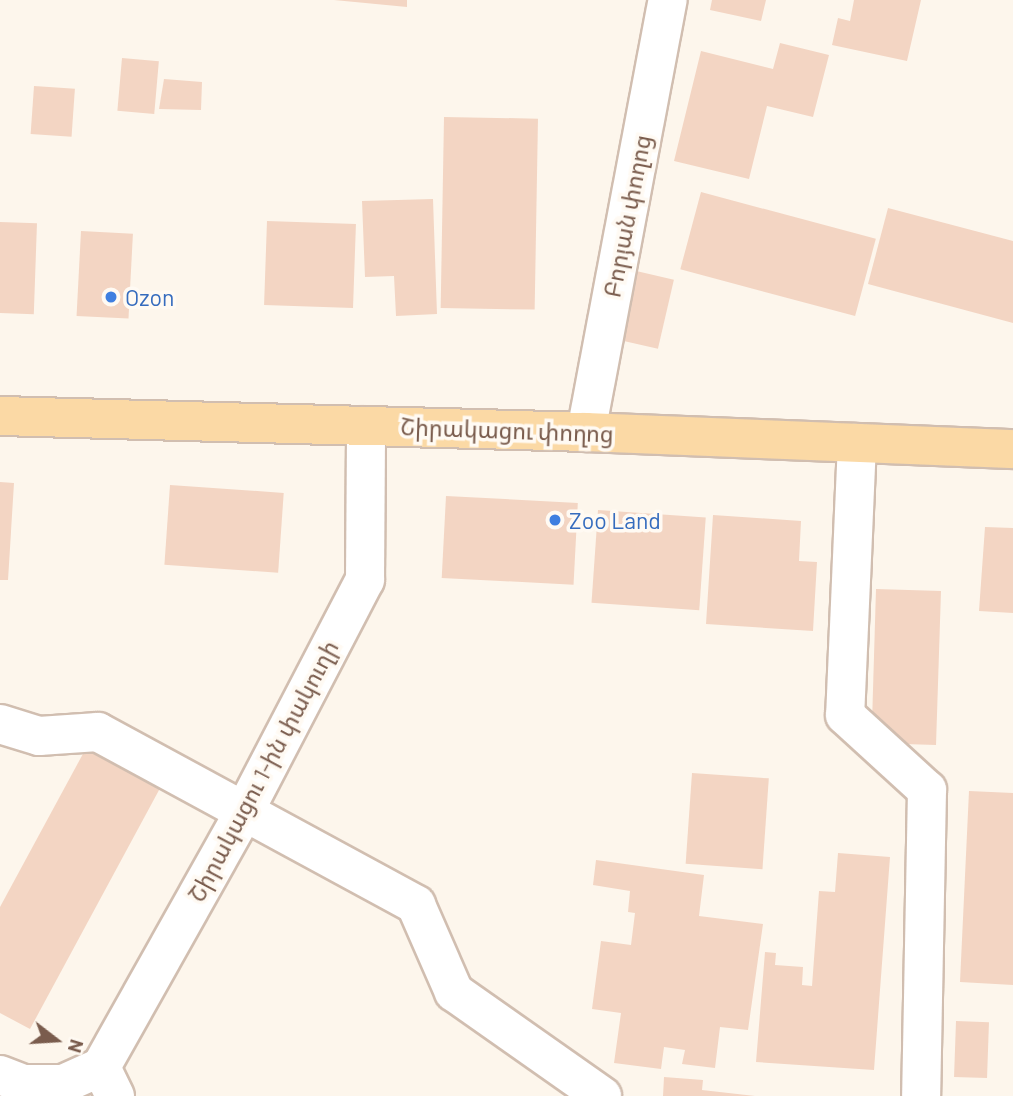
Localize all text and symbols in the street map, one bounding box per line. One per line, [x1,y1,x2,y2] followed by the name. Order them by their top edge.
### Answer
[598,132,656,300] street label: Բորյան փողոց
[125,283,174,311] place label: Ozon
[103,289,119,305] marker: Ozon
[400,412,614,448] street label: Շիրակացու փողոց
[569,506,661,534] place label: Zoo Land
[547,512,563,528] marker: Zoo Land
[182,636,344,906] street label: Շիրակացու 1-ին փակուղի
[21,1005,91,1075] north arrow
[64,1037,89,1056] text: N

